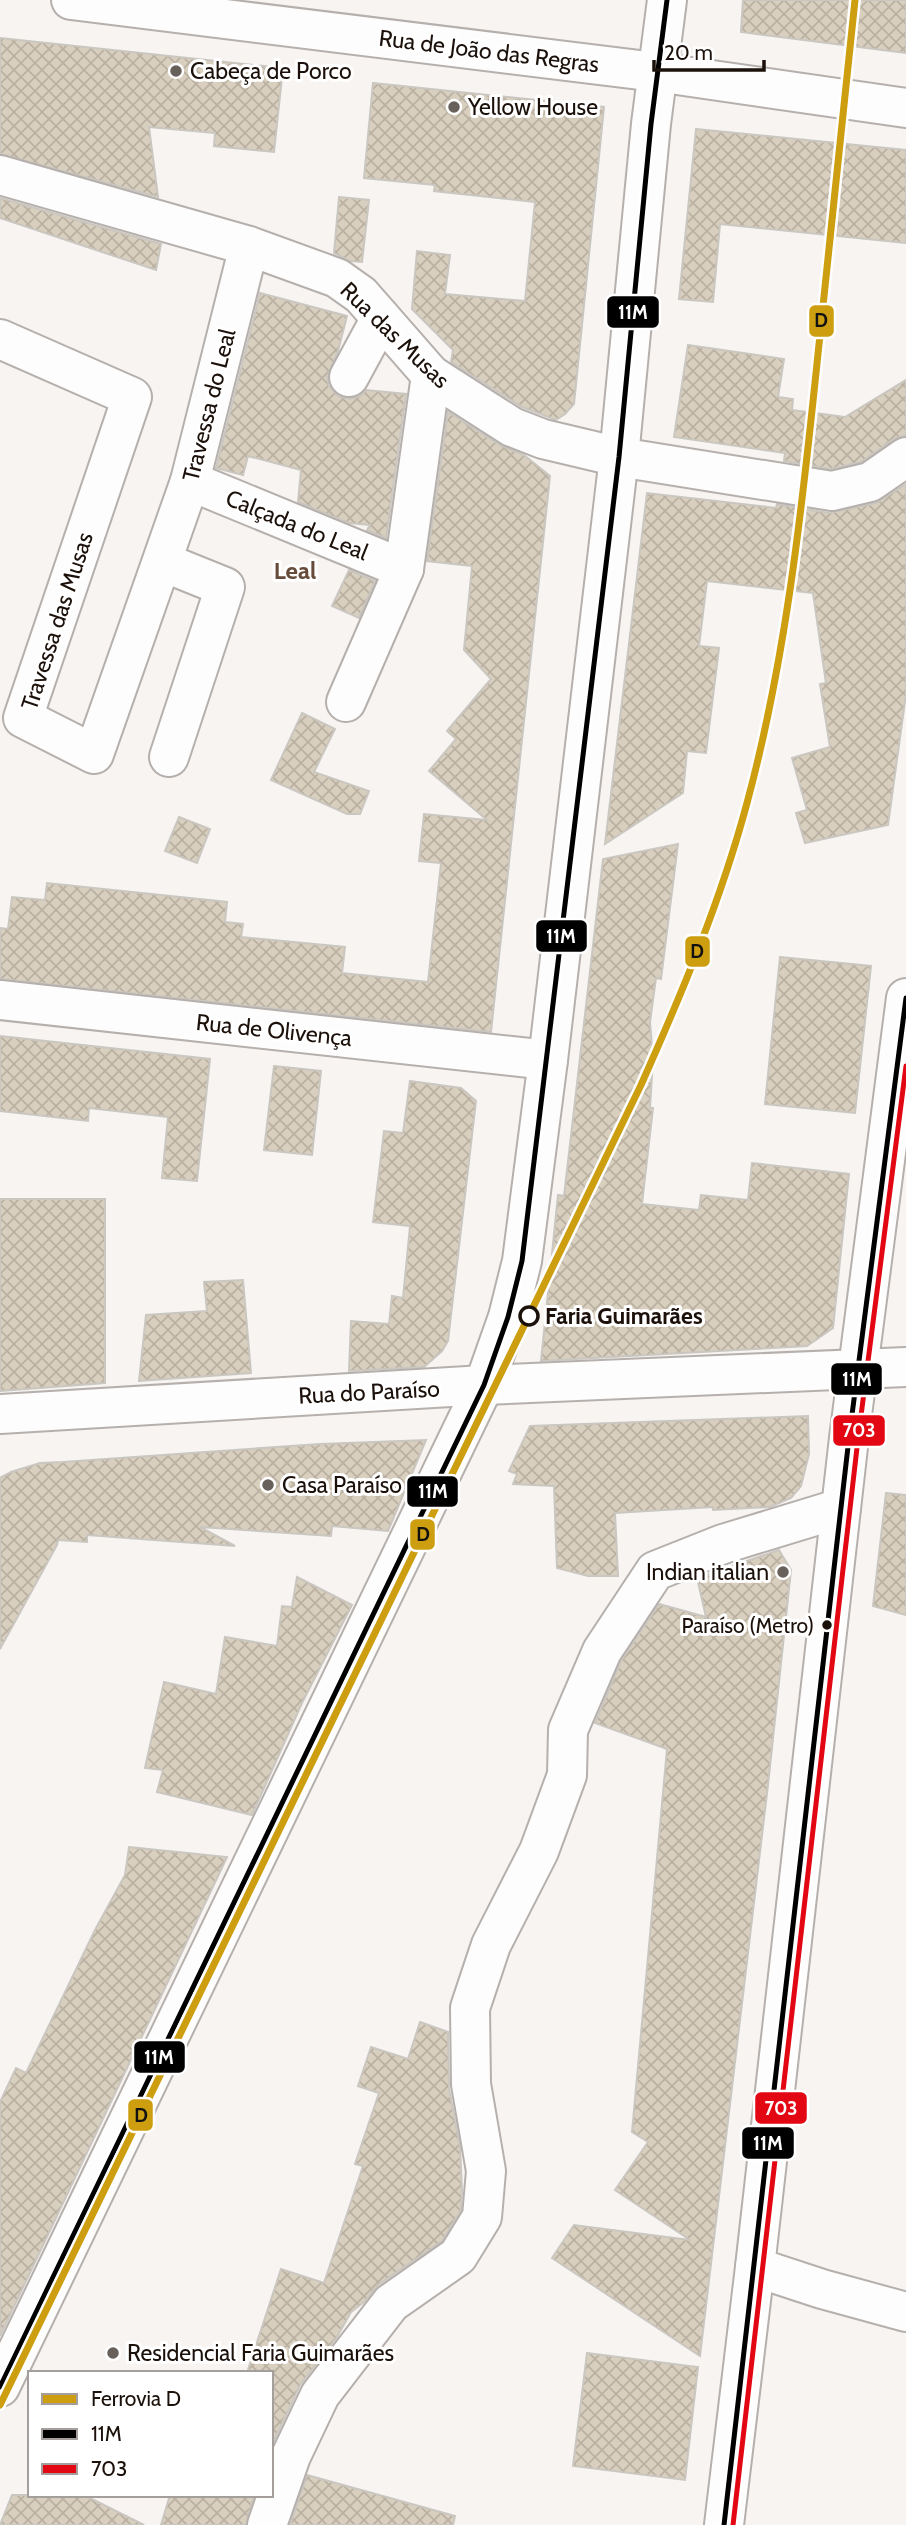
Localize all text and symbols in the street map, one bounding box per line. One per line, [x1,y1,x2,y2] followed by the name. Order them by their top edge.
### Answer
[377,24,601,78] street label: Rua de João das Regras
[654,28,764,72] scale bar
[664,40,713,65] text: 20 m
[190,57,352,85] place label: Cabeça de Porco
[168,63,184,79] marker: Cabeça de Porco
[467,93,598,121] place label: Yellow House
[446,99,462,115] marker: Yellow House
[335,276,455,394] street label: Rua das Musas
[606,295,660,329] line badge: 11M
[618,301,648,324] text: 11M
[808,304,835,338] line badge: D
[814,309,828,332] text: D
[177,325,242,484] street label: Travessa do Leal
[222,484,373,566] street label: Calçada do Leal
[15,529,99,713] street label: Travessa das Musas
[274,556,316,585] district label: Leal
[535,919,588,953] line badge: 11M
[546,925,576,948] text: 11M
[684,935,711,968] line badge: D
[690,940,704,963] text: D
[195,1008,353,1052] street label: Rua de Olivença
[545,1302,703,1330] place label: Faria Guimarães
[519,1306,539,1326] marker: Faria Guimarães
[830,1362,883,1396] line badge: 11M
[842,1368,872,1391] text: 11M
[298,1374,440,1410] street label: Rua do Paraíso
[832,1414,886,1447] line badge: 703
[842,1419,876,1442] text: 703
[282,1471,402,1499] place label: Casa Paraíso
[406,1475,459,1508] line badge: 11M
[260,1477,276,1493] marker: Casa Paraíso
[418,1480,448,1503] text: 11M
[409,1518,436,1551] line badge: D
[416,1523,430,1546] text: D
[646,1558,769,1586] place label: Indian italian
[775,1564,791,1580] marker: Indian italian
[682,1613,814,1638] place label: Paraíso (Metro)
[820,1618,834,1632] marker: Paraíso (Metro)
[133,2040,186,2074] line badge: 11M
[144,2046,174,2069] text: 11M
[754,2091,808,2125] line badge: 703
[764,2097,798,2120] text: 703
[127,2098,154,2132] line badge: D
[134,2104,148,2127] text: D
[741,2126,795,2160] line badge: 11M
[753,2132,783,2155] text: 11M
[127,2339,394,2367] place label: Residencial Faria Guimarães
[105,2345,121,2361] marker: Residencial Faria Guimarães
[28,2371,273,2497] legend
[91,2386,181,2411] text: Ferrovia D
[91,2421,122,2446] text: 11M
[91,2456,127,2481] text: 703

